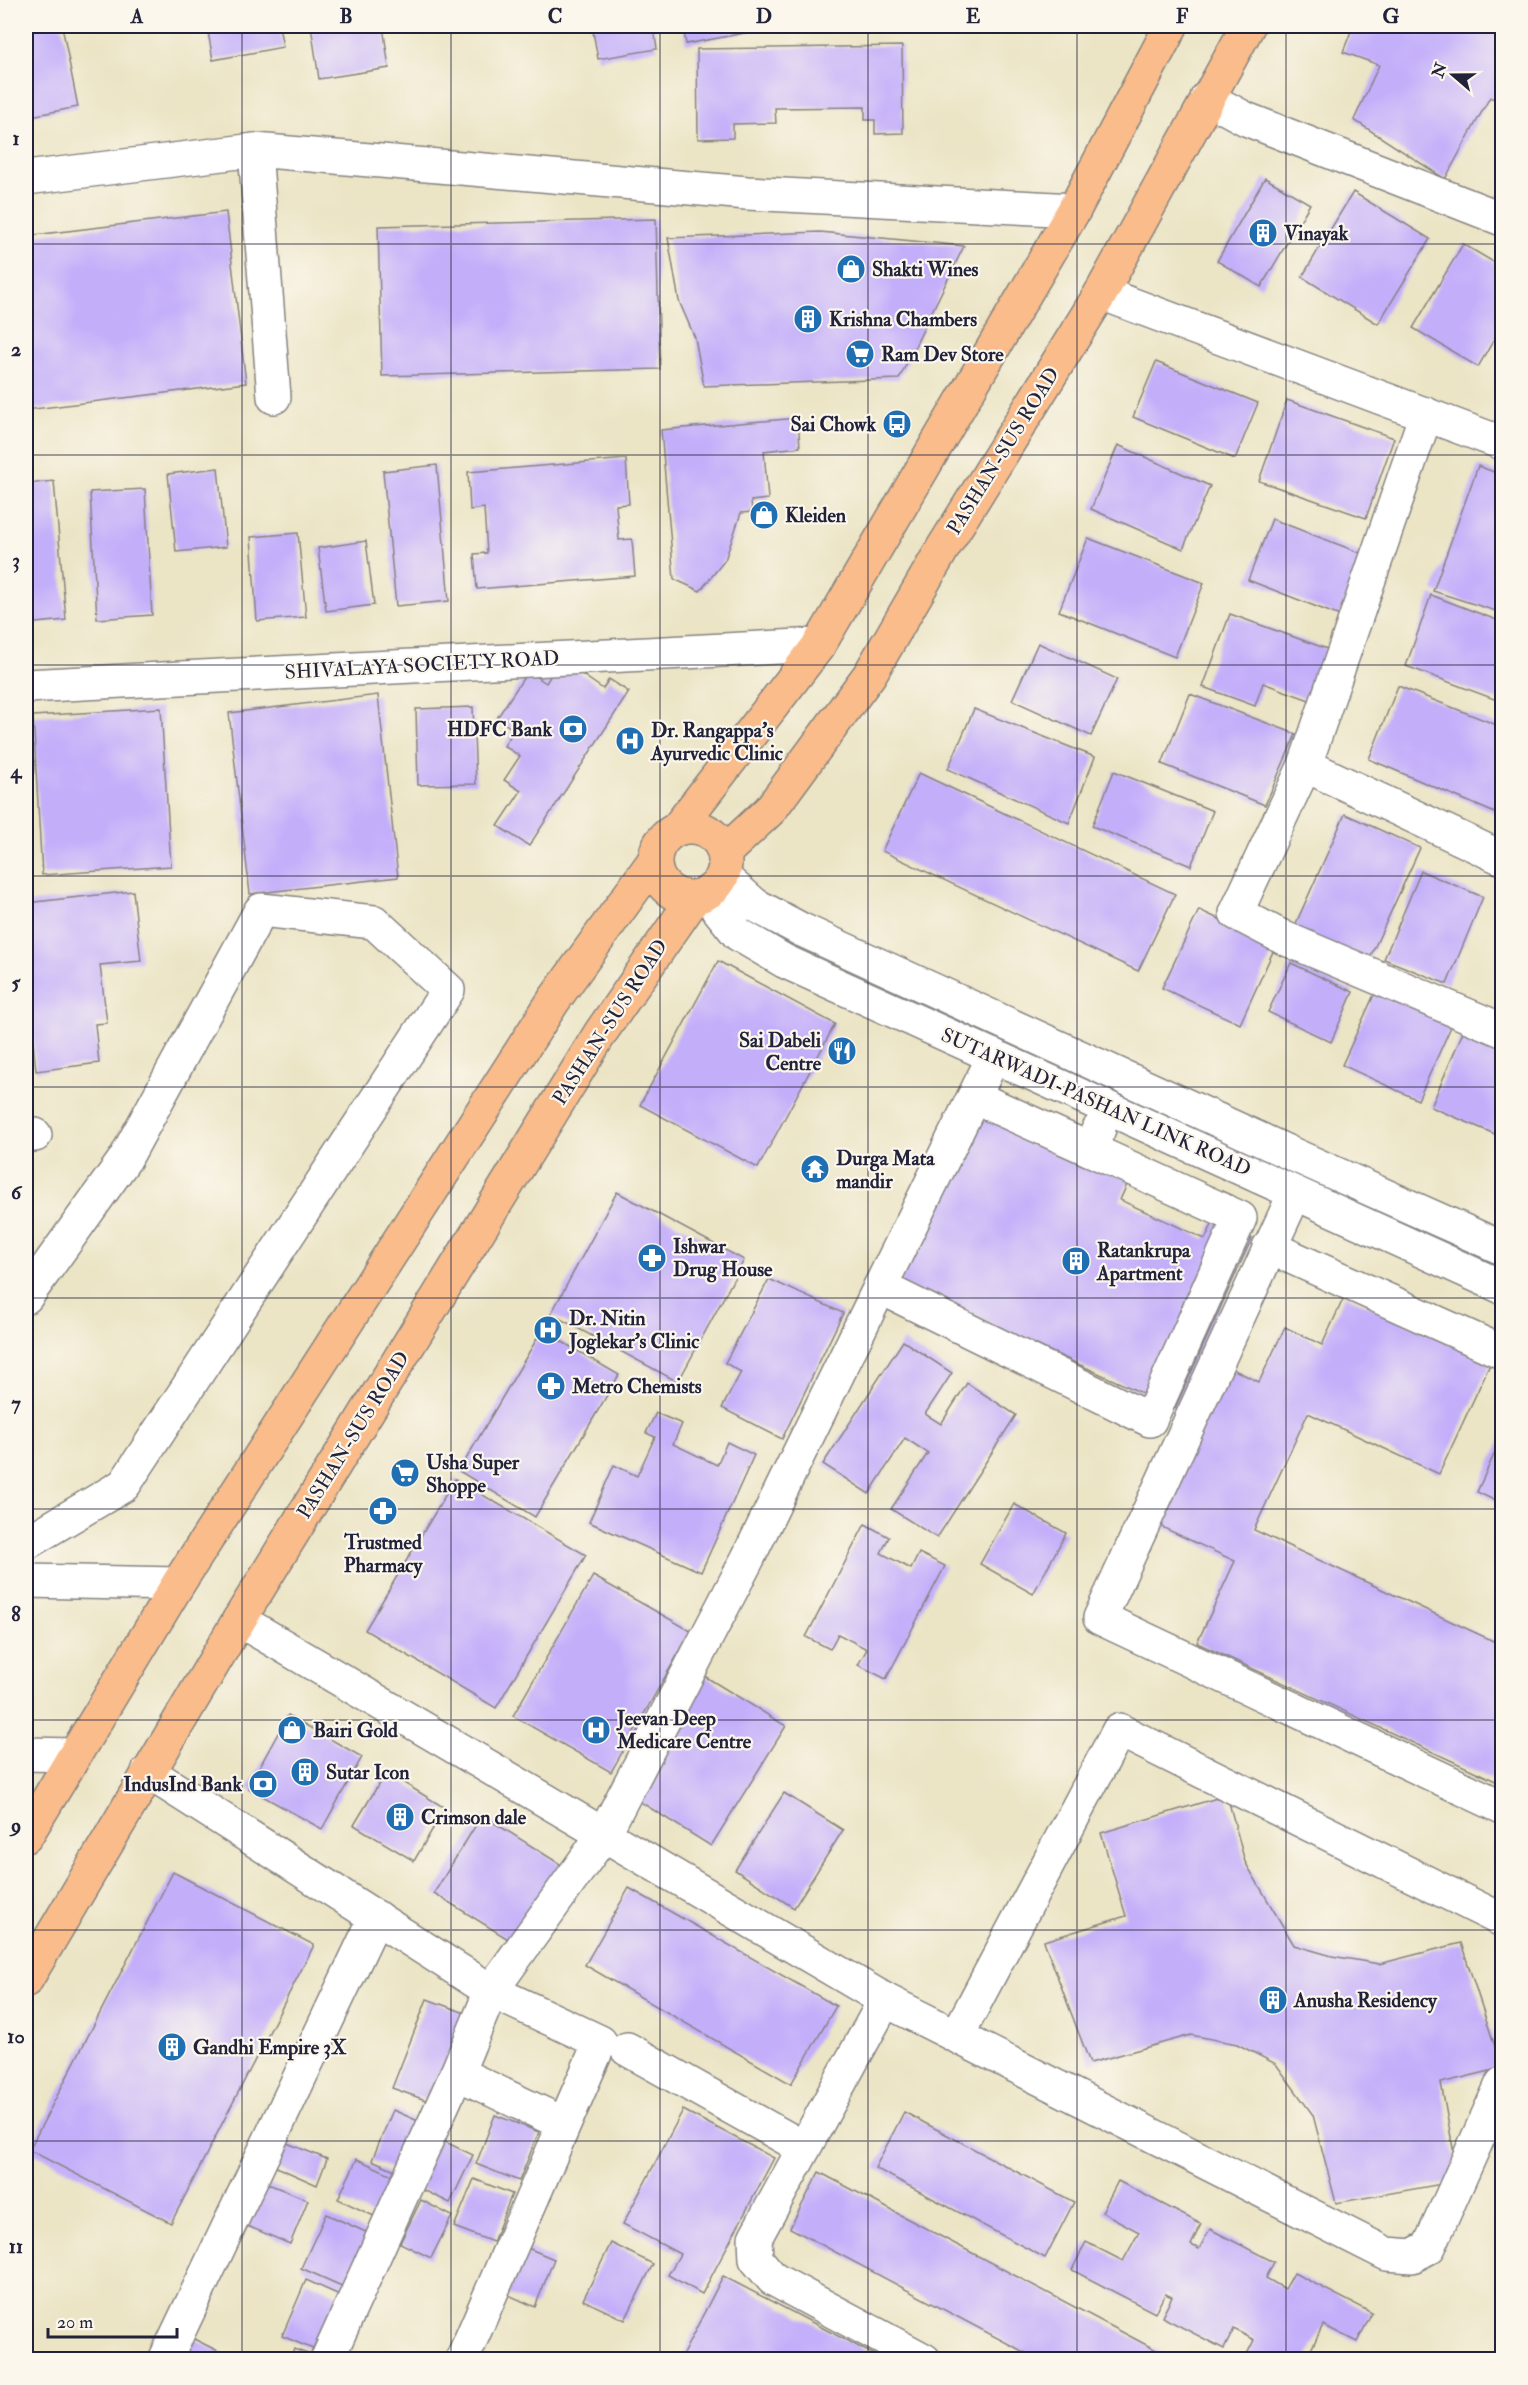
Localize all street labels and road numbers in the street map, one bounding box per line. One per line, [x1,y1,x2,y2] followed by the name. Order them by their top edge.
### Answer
[941,363,1065,539] street label: PASHAN-SUS ROAD
[284,645,560,685] street label: SHIVALAYA SOCIETY ROAD
[547,934,673,1110] street label: PASHAN-SUS ROAD
[937,1022,1255,1182] street label: SUTARWADI-PASHAN LINK ROAD
[291,1347,415,1523] street label: PASHAN-SUS ROAD

